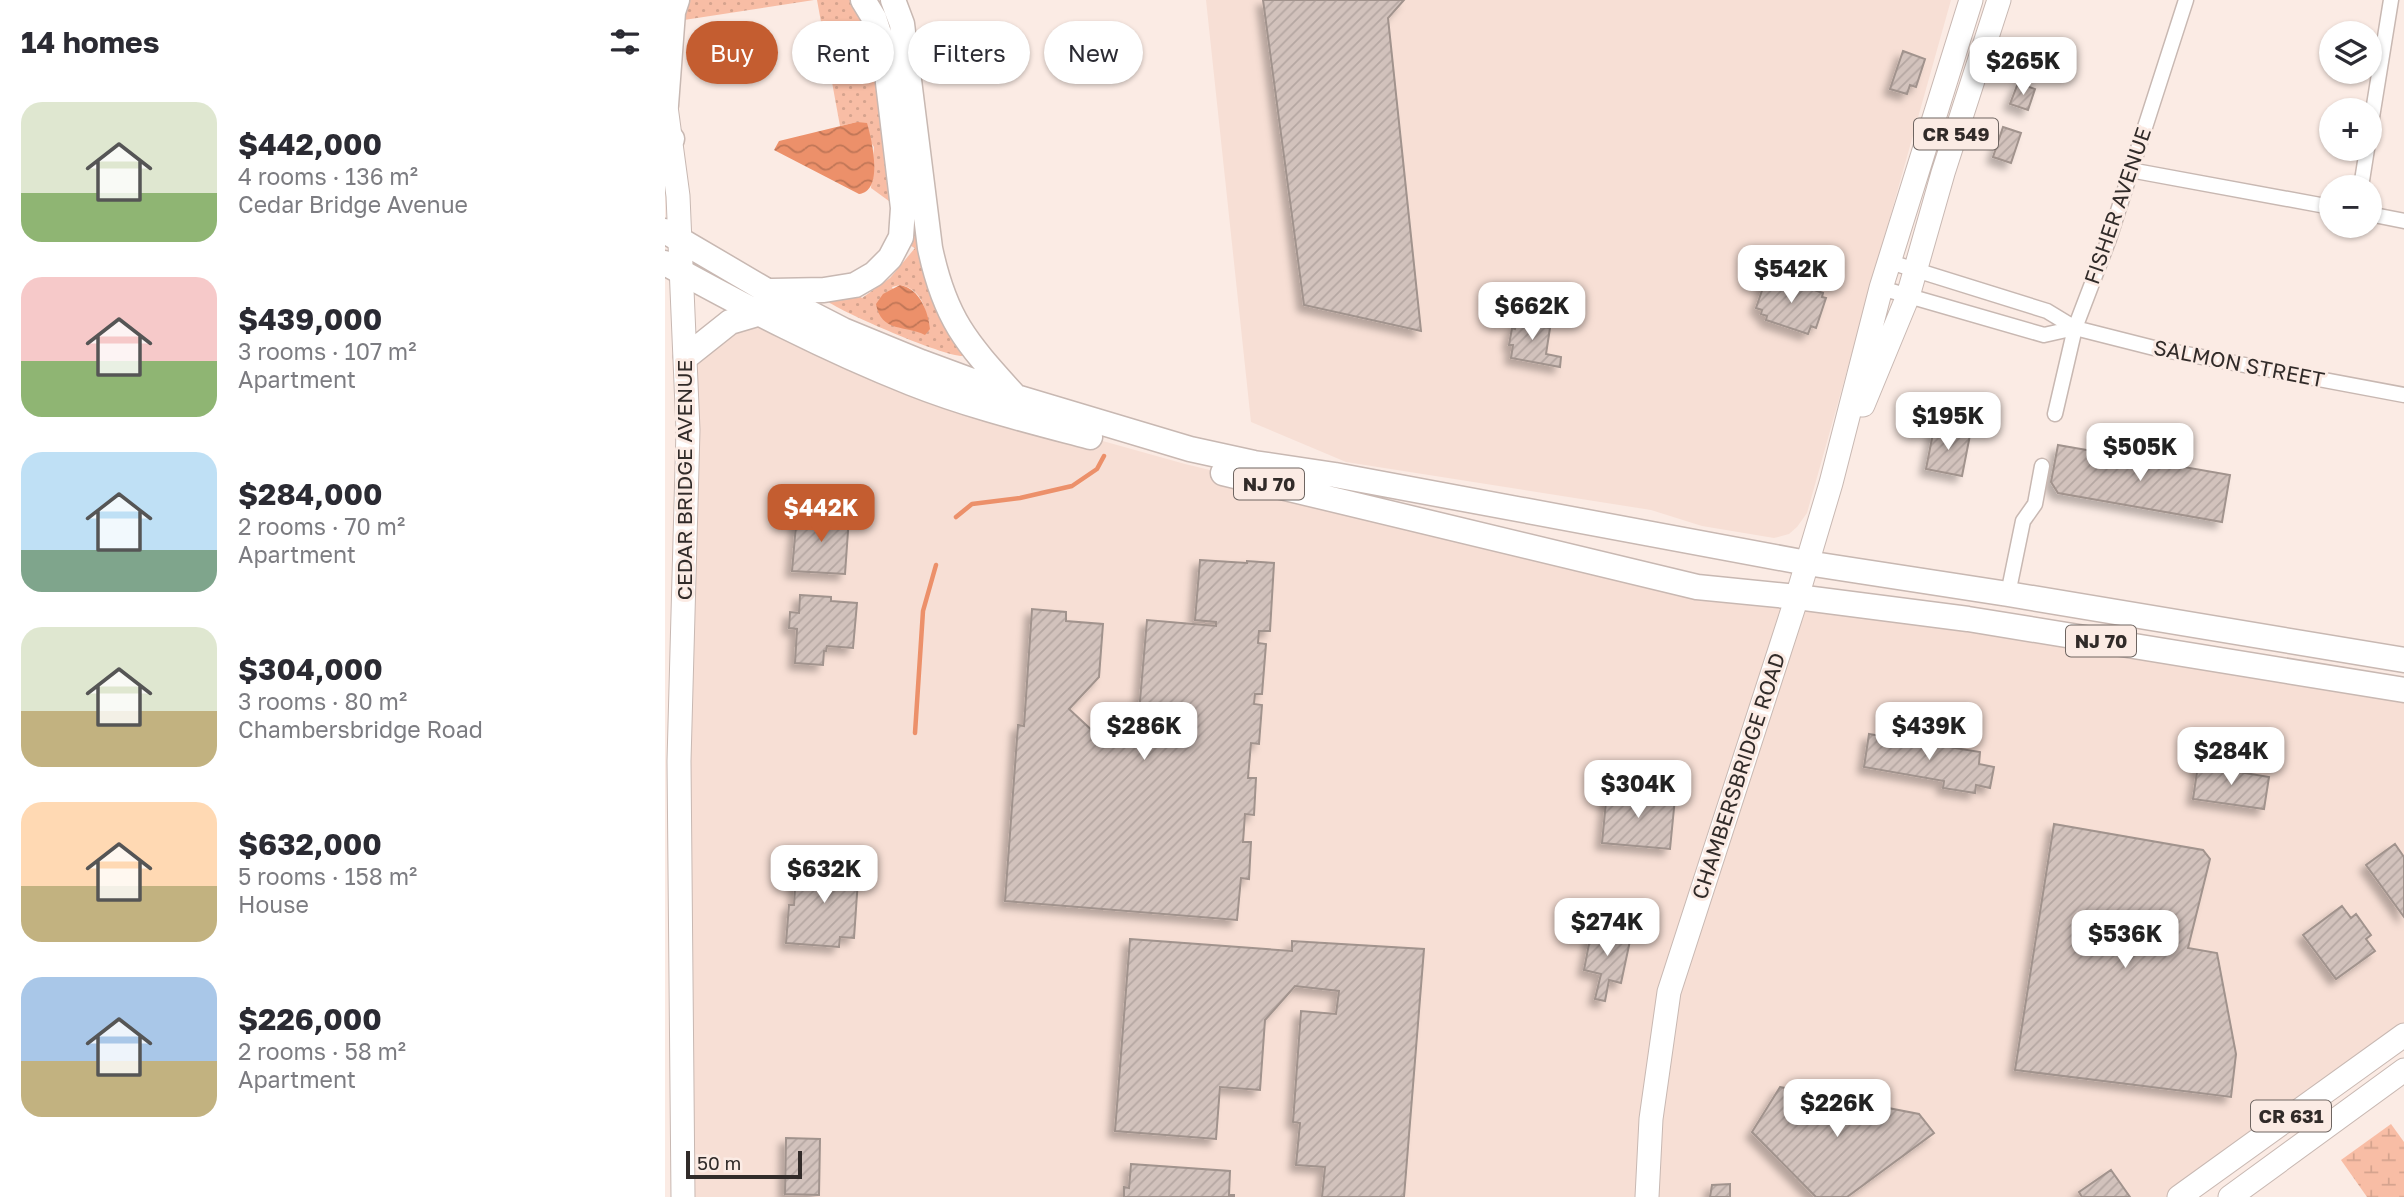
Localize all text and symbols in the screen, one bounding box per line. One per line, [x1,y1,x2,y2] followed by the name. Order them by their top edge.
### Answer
[686,21,778,84] chip: Buy
[792,21,894,84] chip: Rent
[908,21,1030,84] chip: Filters
[1044,21,1143,84] chip: New
[2319,21,2382,238] map controls
[2319,21,2382,84] button: layers
[606,23,644,61] icon: filters
[21,24,160,60] text: 14 homes
[1974,38,2072,97] pin: $265K
[1986,46,2060,74] text: $265K
[2319,98,2382,161] button: +
[1914,118,1998,150] road number: CR 549
[2078,124,2156,287] street label: FISHER AVENUE
[238,126,382,162] text: $442,000
[77,130,161,214] icon: home
[238,162,418,190] text: 4 rooms · 136 m²
[2319,175,2382,238] button: −
[238,190,468,218] text: Cedar Bridge Avenue
[1742,246,1840,305] pin: $542K
[1754,254,1828,282] text: $542K
[1483,282,1581,342] pin: $662K
[1494,291,1570,319] text: $662K
[238,301,382,337] text: $439,000
[77,305,161,389] icon: home
[2152,334,2327,392] street label: SALMON STREET
[238,337,416,365] text: 3 rooms · 107 m²
[671,360,697,600] street label: CEDAR BRIDGE AVENUE
[238,365,356,393] text: Apartment
[1899,392,1997,452] pin: $195K
[1912,401,1984,429] text: $195K
[2091,424,2189,483] pin: $505K
[2102,432,2178,460] text: $505K
[1234,468,1304,499] road number: NJ 70
[238,476,382,512] text: $284,000
[77,480,161,564] icon: home
[772,484,870,544] pin: $442K
[784,493,858,521] text: $442K
[238,512,405,540] text: 2 rooms · 70 m²
[238,540,356,568] text: Apartment
[2066,626,2136,656] road number: NJ 70
[1686,649,1790,902] street label: CHAMBERSBRIDGE ROAD
[238,651,383,687] text: $304,000
[77,655,161,739] icon: home
[238,687,407,715] text: 3 rooms · 80 m²
[1095,702,1193,762] pin: $286K
[1880,702,1978,762] pin: $439K
[1106,711,1182,739] text: $286K
[1891,711,1967,739] text: $439K
[238,715,483,743] text: Chambersbridge Road
[2182,728,2280,787] pin: $284K
[2193,736,2269,764] text: $284K
[1589,760,1687,820] pin: $304K
[1600,769,1676,797] text: $304K
[238,826,382,862] text: $632,000
[77,830,161,914] icon: home
[775,846,873,905] pin: $632K
[787,854,861,882] text: $632K
[238,862,417,890] text: 5 rooms · 158 m²
[238,890,309,918] text: House
[1558,898,1656,958] pin: $274K
[1570,907,1644,935] text: $274K
[2076,911,2174,970] pin: $536K
[2088,919,2162,947] text: $536K
[238,1001,382,1037] text: $226,000
[77,1005,161,1089] icon: home
[238,1037,406,1065] text: 2 rooms · 58 m²
[238,1065,356,1093] text: Apartment
[1788,1080,1886,1139] pin: $226K
[1800,1088,1874,1116] text: $226K
[2251,1100,2331,1132] road number: CR 631
[686,1148,801,1180] scale bar
[697,1151,741,1174] text: 50 m

